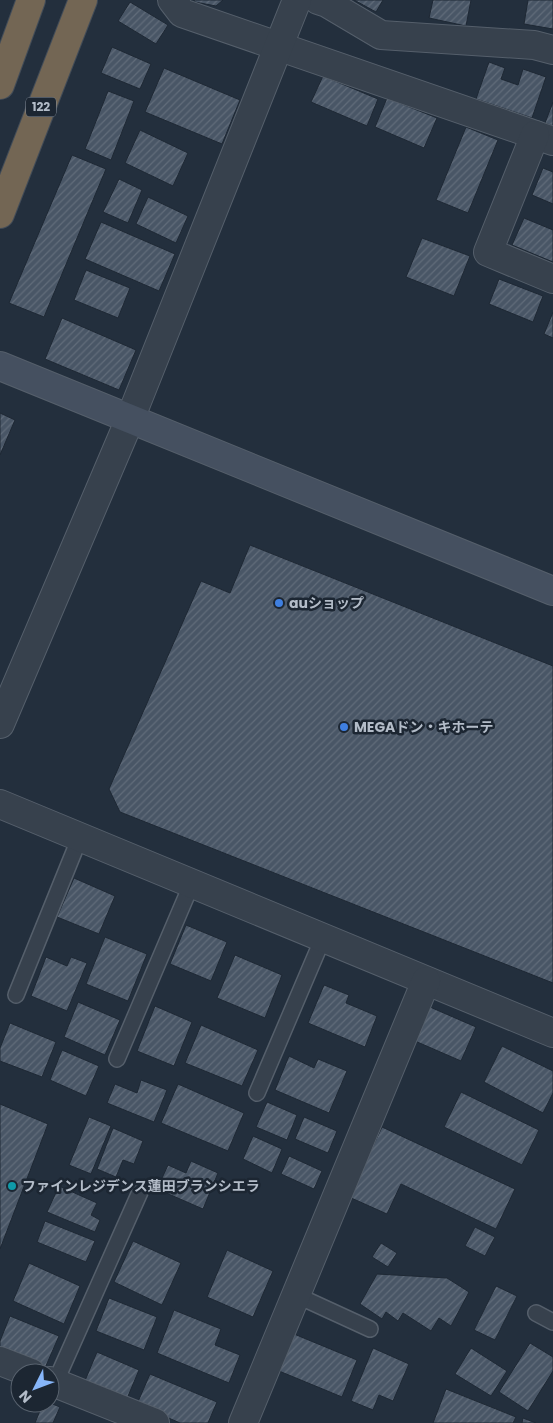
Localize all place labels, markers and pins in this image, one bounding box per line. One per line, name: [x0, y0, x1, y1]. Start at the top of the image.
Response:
place label: auショップ: [289, 593, 364, 613]
marker: auショップ: [273, 597, 285, 609]
place label: MEGAドン・キホーテ: [354, 717, 493, 737]
marker: MEGAドン・キホーテ: [338, 721, 350, 733]
place label: ファインレジデンス蓮田ブランシエラ: [22, 1176, 260, 1196]
marker: ファインレジデンス蓮田ブランシエラ: [6, 1180, 18, 1192]

